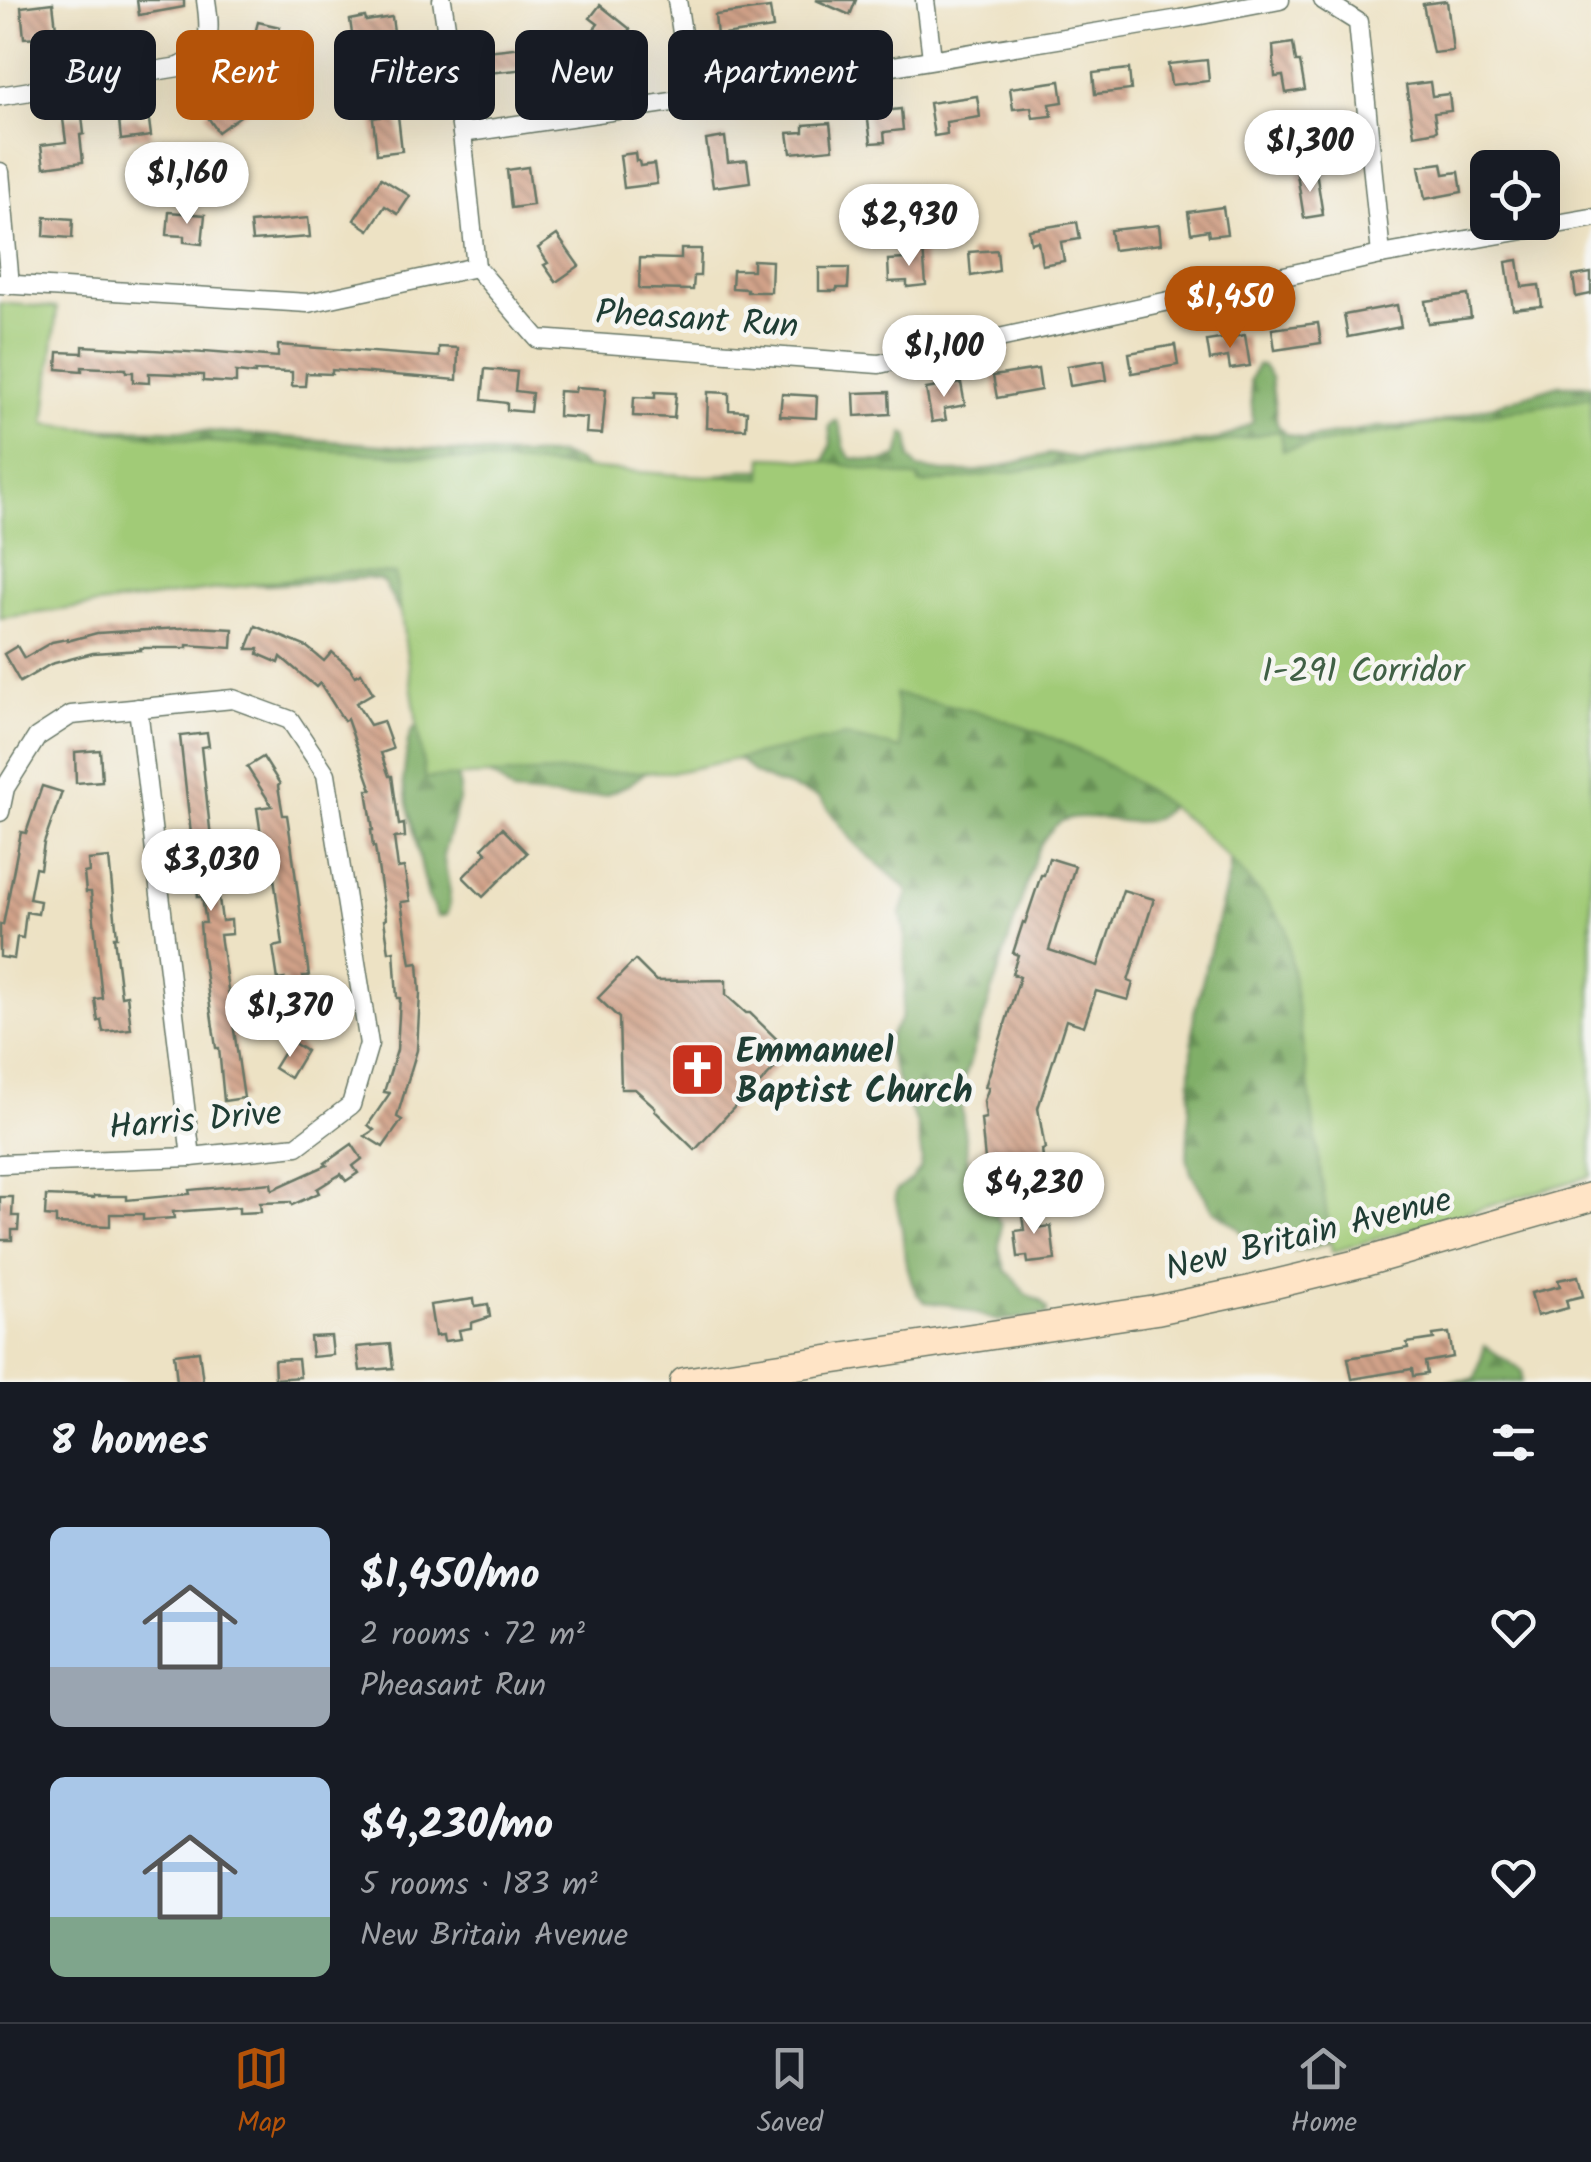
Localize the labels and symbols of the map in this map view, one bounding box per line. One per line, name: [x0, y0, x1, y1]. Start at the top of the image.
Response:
pin: $1,300: [1229, 110, 1391, 195]
pin: $1,160: [106, 142, 268, 227]
pin: $2,930: [828, 184, 990, 269]
pin: $1,450: [1149, 266, 1311, 351]
street label: Pheasant Run: [593, 286, 800, 356]
pin: $1,100: [863, 315, 1025, 400]
park label: I-291 Corridor: [1262, 645, 1467, 701]
pin: $3,030: [130, 829, 292, 914]
pin: $1,370: [209, 975, 371, 1060]
place label: Emmanuel Baptist Church: [736, 1025, 973, 1121]
church icon: Emmanuel Baptist Church: [667, 1040, 727, 1100]
street label: Harris Drive: [106, 1087, 284, 1157]
pin: $4,230: [953, 1152, 1115, 1237]
street label: New Britain Avenue: [1160, 1173, 1458, 1299]

